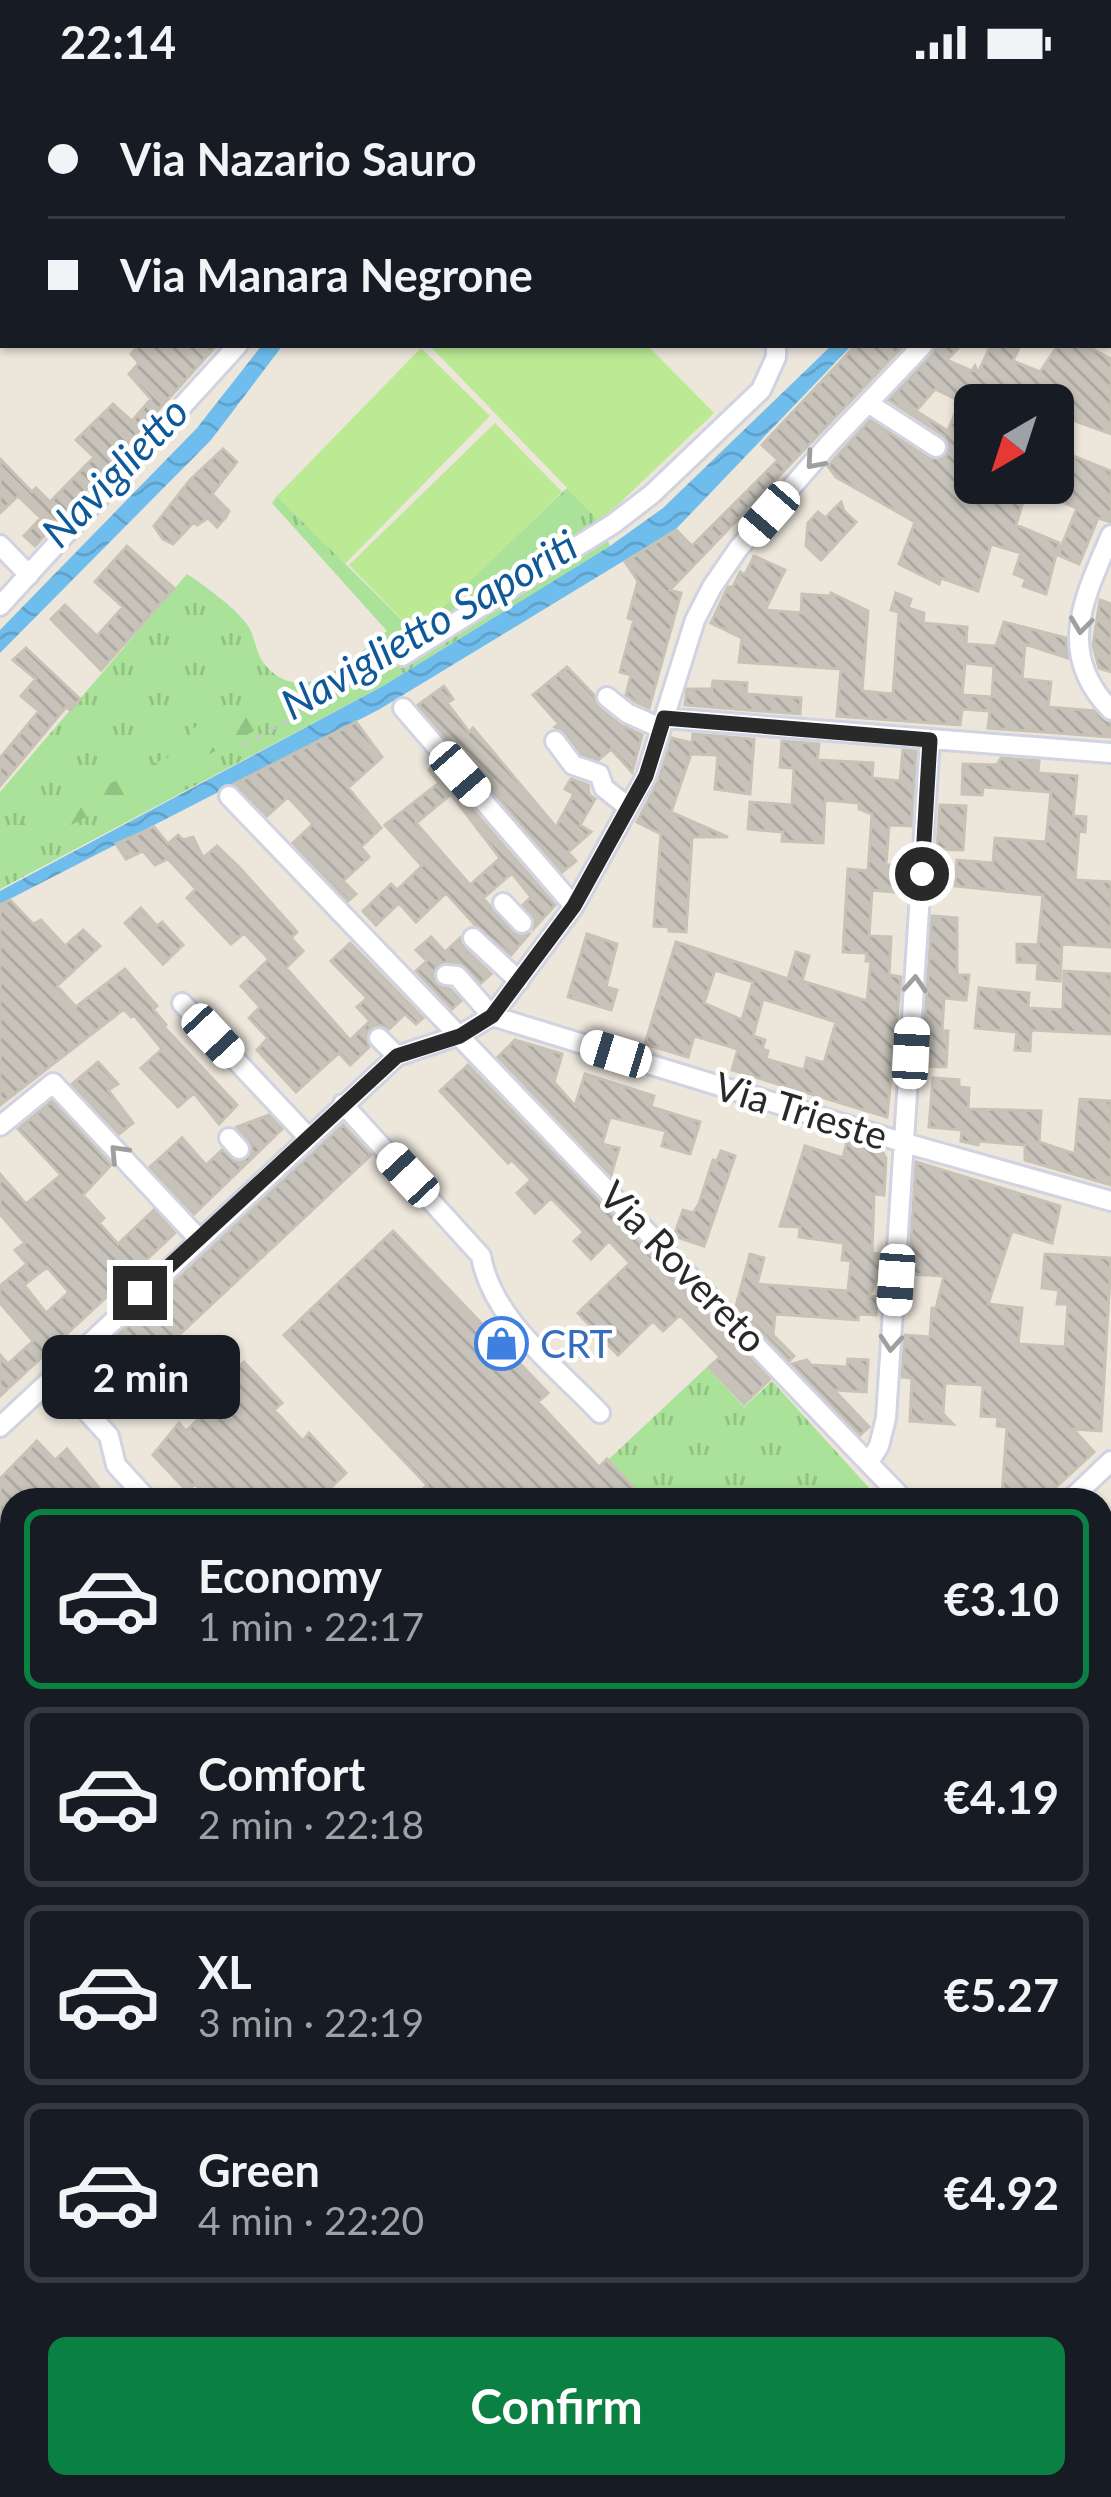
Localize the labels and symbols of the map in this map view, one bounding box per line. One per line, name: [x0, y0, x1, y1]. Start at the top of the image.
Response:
north arrow: [954, 384, 1074, 504]
water label: Naviglietto: [31, 386, 198, 557]
one-way arrow: [807, 447, 828, 469]
car: [732, 475, 806, 553]
water label: Naviglietto Saporiti: [272, 519, 585, 729]
one-way arrow: [1069, 615, 1095, 634]
car: [423, 735, 497, 813]
route start: [895, 847, 949, 901]
one-way arrow: [902, 974, 928, 993]
car: [175, 997, 251, 1075]
car: [891, 1016, 931, 1090]
car: [576, 1026, 656, 1082]
street label: Via Trieste: [709, 1062, 893, 1158]
car: [370, 1136, 446, 1214]
one-way arrow: [111, 1145, 132, 1166]
street label: Via Rovereto: [591, 1171, 777, 1361]
car: [876, 1243, 916, 1317]
route end: [113, 1266, 167, 1320]
shop icon: CRT: [473, 1316, 529, 1372]
place label: CRT: [540, 1320, 613, 1366]
one-way arrow: [879, 1334, 905, 1353]
callout: 2 min: [41, 1335, 239, 1419]

